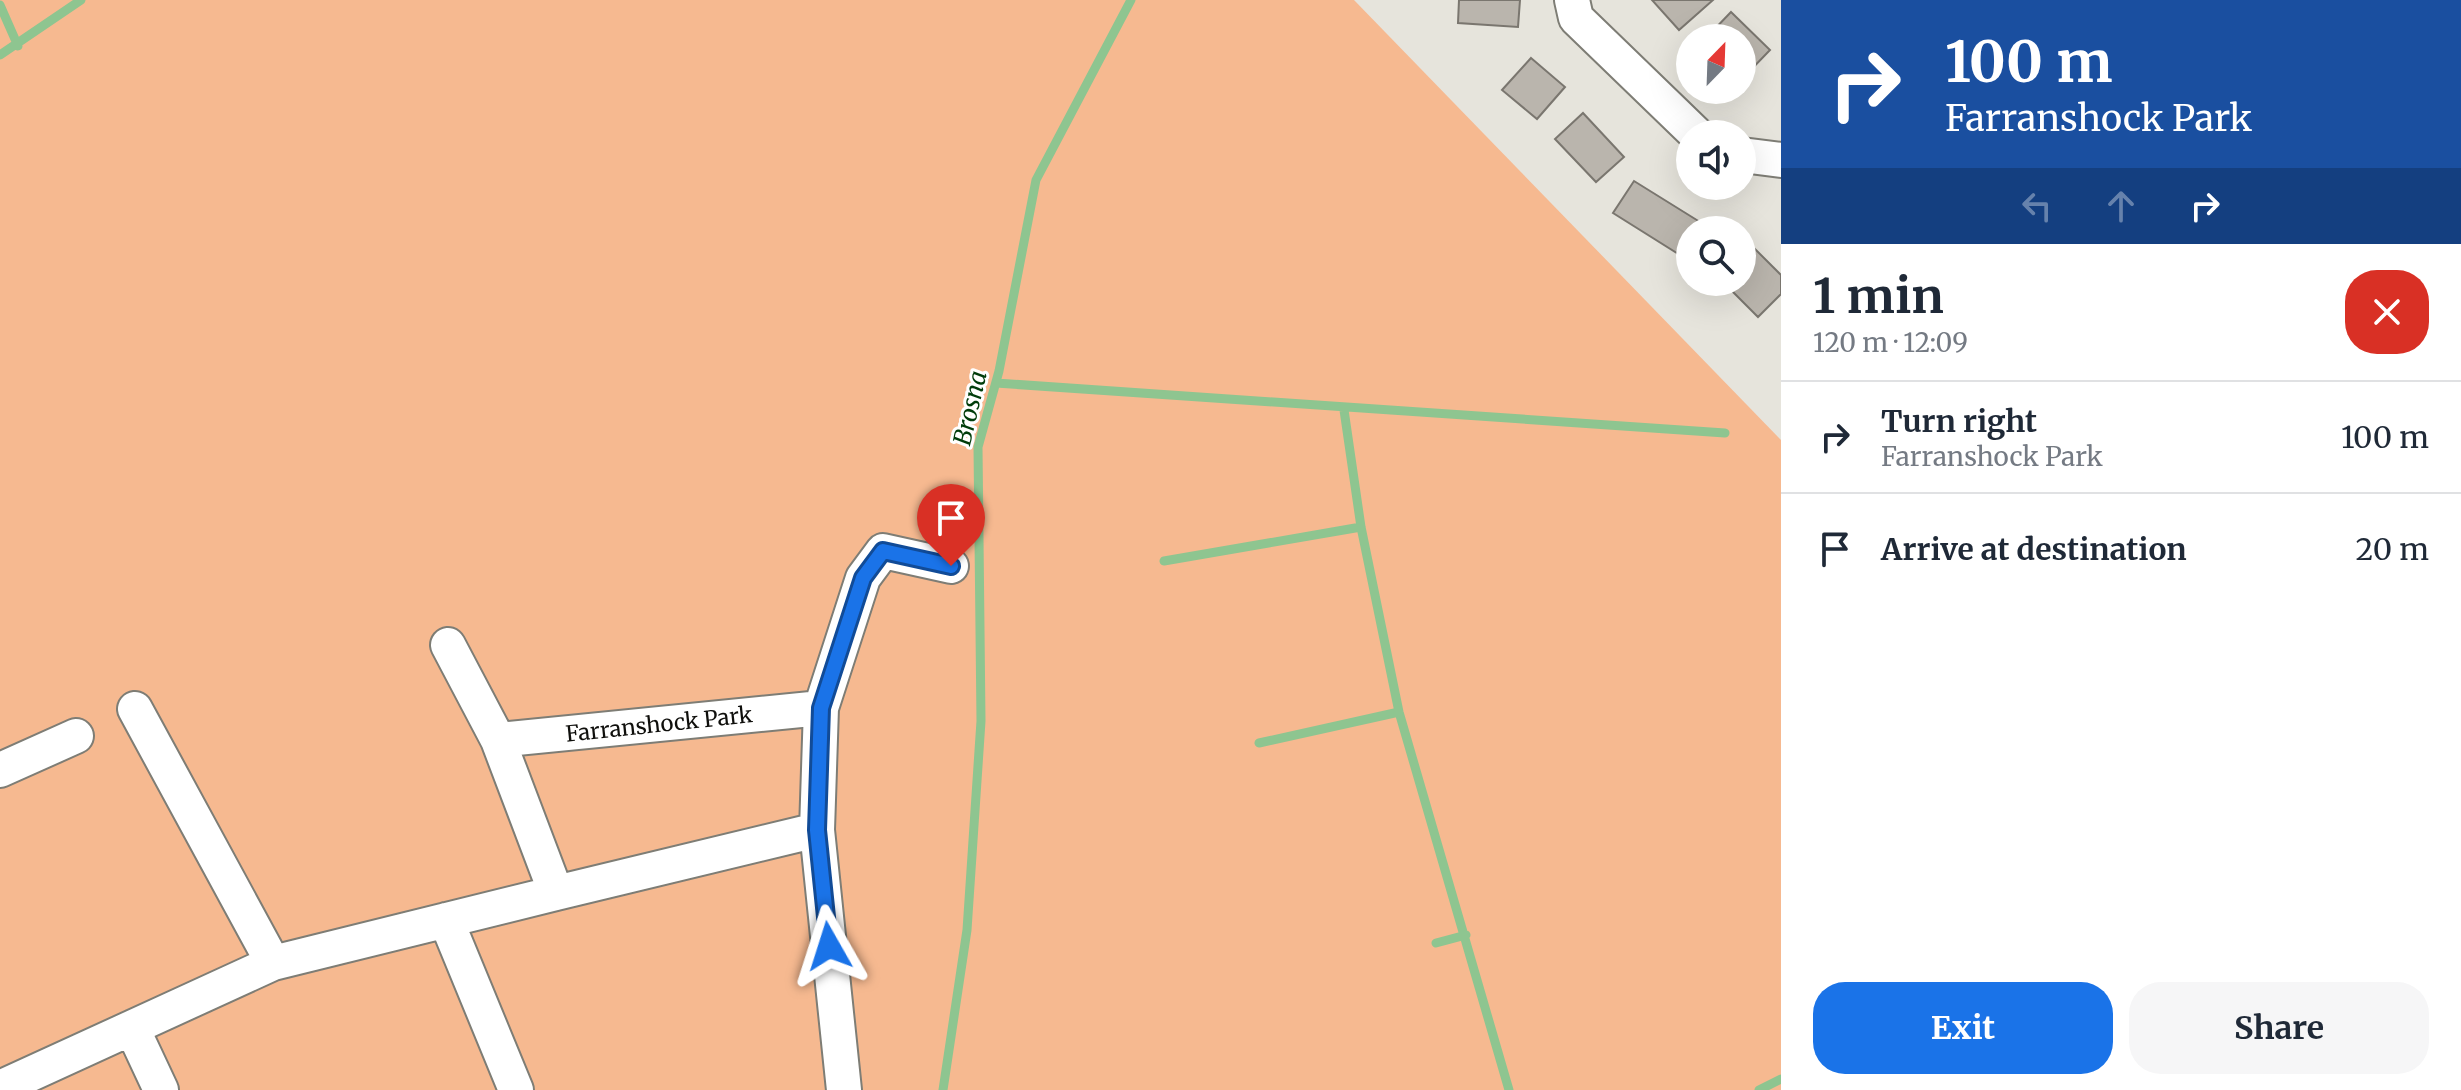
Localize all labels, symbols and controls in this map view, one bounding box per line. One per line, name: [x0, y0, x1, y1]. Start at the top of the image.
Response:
north arrow: [1676, 24, 1756, 104]
map controls: [1676, 24, 1756, 296]
text: 100 m: [1945, 27, 2113, 97]
icon: right: [1813, 32, 1917, 136]
text: Farranshock Park: [1945, 96, 2252, 141]
button: sound: [1676, 120, 1756, 200]
icon: left: [2015, 184, 2059, 228]
icon: ahead: [2099, 184, 2143, 228]
icon: right: [2183, 184, 2227, 228]
button: search: [1676, 216, 1756, 296]
text: 1 min: [1813, 266, 1944, 326]
button: close: [2345, 270, 2429, 354]
text: 120 m · 12:09: [1813, 326, 1968, 359]
water label: Brosna: [946, 368, 994, 448]
text: Turn right: [1881, 402, 2037, 440]
icon: right: [1813, 415, 1857, 459]
text: 100 m: [2341, 418, 2429, 456]
text: Farranshock Park: [1881, 440, 2103, 473]
pin: [917, 484, 985, 566]
icon: arrive: [929, 496, 973, 540]
icon: arrive: [1813, 527, 1857, 571]
text: Arrive at destination: [1881, 530, 2187, 568]
text: 20 m: [2356, 530, 2429, 568]
street label: Farranshock Park: [564, 700, 754, 748]
position arrow: [787, 904, 871, 988]
button: Exit: [1813, 982, 2113, 1074]
button: Share: [2129, 982, 2429, 1074]

